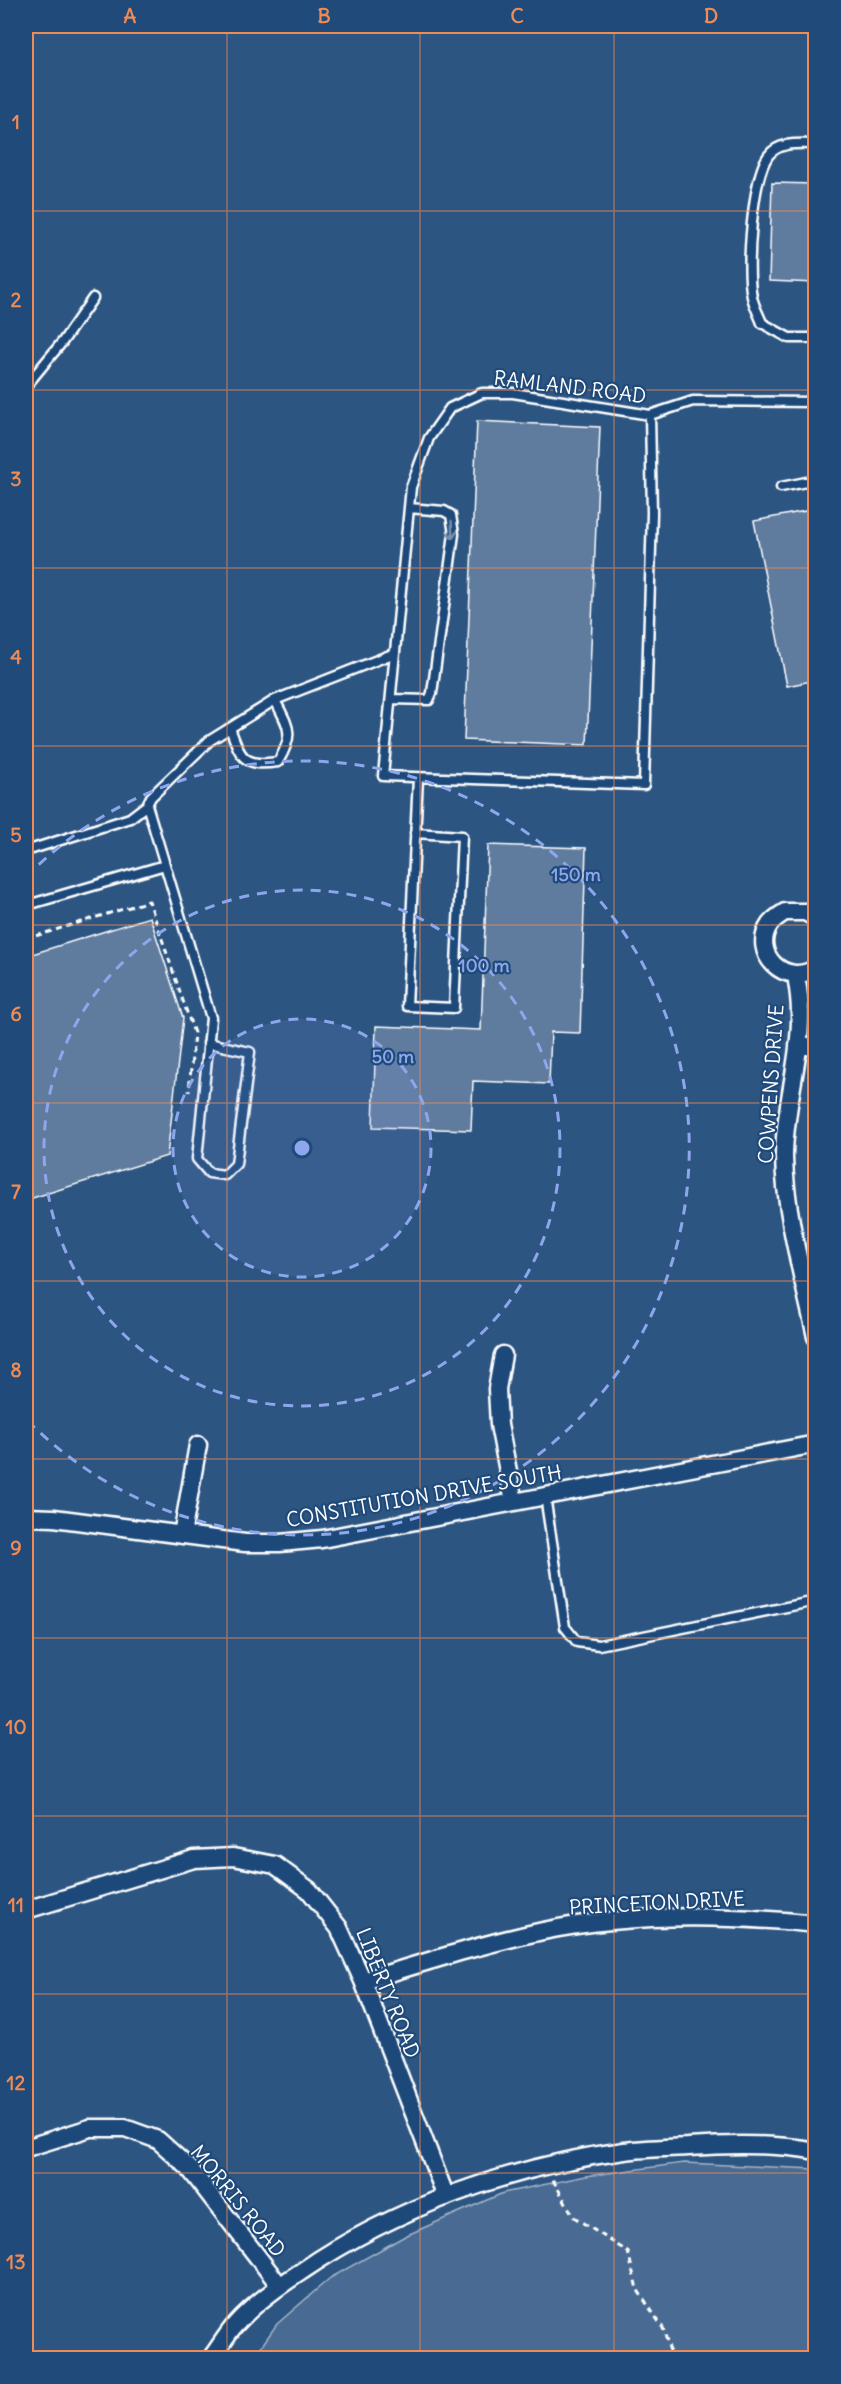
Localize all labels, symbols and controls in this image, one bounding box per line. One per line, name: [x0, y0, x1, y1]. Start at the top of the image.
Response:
text: A: [124, 3, 137, 28]
text: B: [317, 3, 331, 28]
text: C: [510, 3, 524, 28]
text: D: [704, 3, 718, 28]
text: 1: [12, 109, 20, 134]
text: 2: [11, 287, 22, 312]
street label: RAMLAND ROAD: [492, 365, 648, 408]
text: 3: [10, 466, 22, 491]
one-way arrow: [447, 520, 458, 540]
text: 4: [10, 644, 22, 669]
text: 5: [10, 822, 22, 847]
text: 150 m: [551, 863, 601, 886]
text: 100 m: [459, 954, 510, 977]
text: 6: [10, 1001, 22, 1026]
street label: COWPENS DRIVE: [752, 1003, 789, 1164]
text: 50 m: [372, 1045, 414, 1068]
centre of rings: [292, 1138, 312, 1158]
text: 7: [11, 1179, 21, 1204]
text: 8: [10, 1357, 22, 1382]
street label: CONSTITUTION DRIVE SOUTH: [284, 1459, 564, 1532]
text: 9: [10, 1535, 22, 1560]
text: 10: [5, 1714, 27, 1739]
street label: PRINCETON DRIVE: [569, 1885, 745, 1920]
text: 11: [8, 1892, 24, 1917]
street label: LIBERTY ROAD: [351, 1924, 426, 2062]
text: 12: [7, 2070, 25, 2095]
street label: MORRIS ROAD: [186, 2140, 291, 2262]
text: 13: [6, 2249, 26, 2274]

